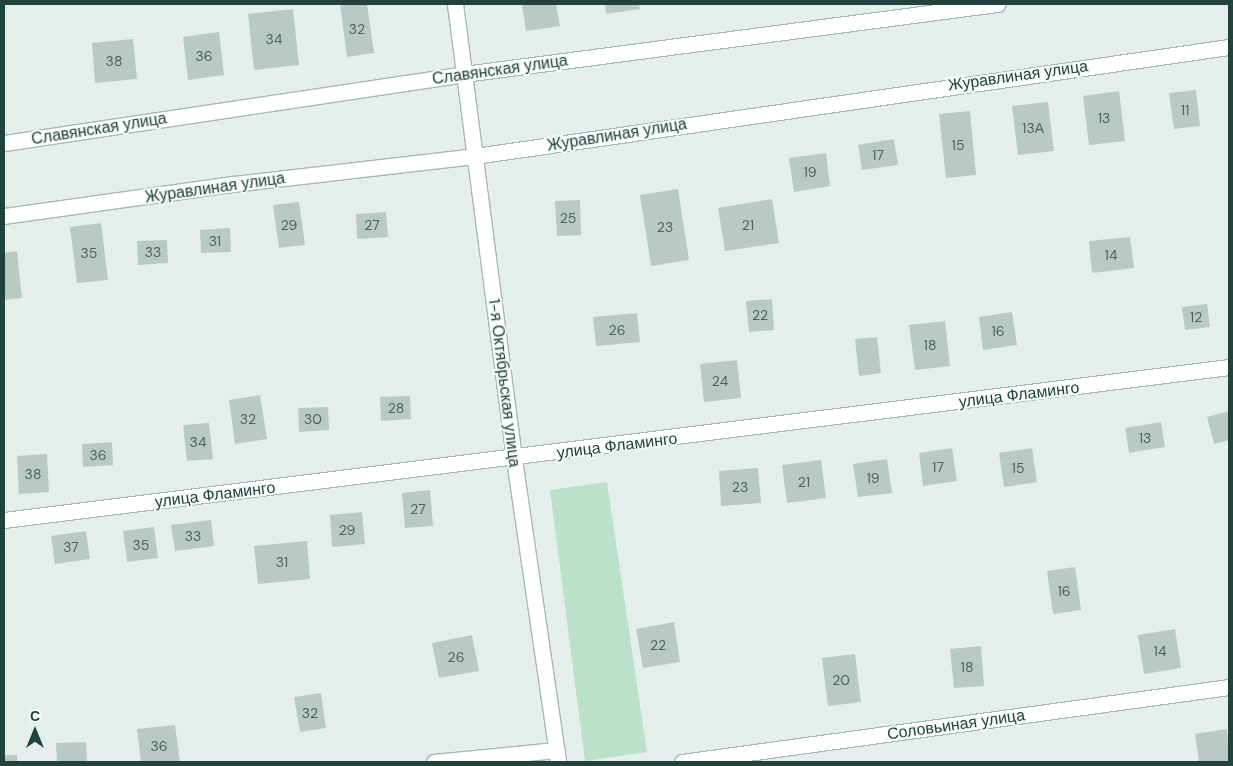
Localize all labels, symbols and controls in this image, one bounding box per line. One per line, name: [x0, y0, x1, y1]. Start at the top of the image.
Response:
house number: 32: [349, 21, 365, 37]
house number: 34: [266, 31, 282, 47]
house number: 36: [195, 48, 213, 64]
street label: Славянская улица: [431, 51, 569, 89]
house number: 38: [106, 53, 122, 69]
street label: Журавлиная улица: [947, 57, 1089, 95]
house number: 11: [1181, 102, 1189, 118]
street label: Славянская улица: [30, 109, 168, 149]
house number: 13: [1098, 110, 1110, 126]
street label: Журавлиная улица: [546, 114, 688, 156]
house number: 13А: [1022, 120, 1044, 136]
house number: 15: [952, 137, 964, 153]
house number: 17: [872, 147, 884, 163]
house number: 19: [803, 164, 817, 180]
street label: Журавлиная улица: [144, 169, 286, 207]
house number: 25: [560, 210, 576, 226]
house number: 29: [281, 217, 297, 233]
house number: 27: [364, 217, 380, 233]
house number: 21: [742, 217, 754, 233]
house number: 23: [657, 219, 673, 235]
house number: 31: [209, 233, 221, 249]
house number: 33: [145, 244, 161, 260]
house number: 35: [81, 245, 97, 261]
house number: 14: [1105, 247, 1117, 263]
street label: 1-я Октябрьская улица: [484, 298, 524, 468]
house number: 22: [752, 307, 768, 323]
house number: 12: [1190, 309, 1202, 325]
house number: 26: [609, 322, 625, 338]
house number: 16: [991, 323, 1005, 339]
house number: 18: [924, 337, 936, 353]
house number: 24: [712, 373, 728, 389]
street label: улица Фламинго: [958, 378, 1080, 412]
house number: 28: [388, 400, 404, 416]
house number: 32: [240, 411, 256, 427]
house number: 30: [304, 411, 322, 427]
street label: улица Фламинго: [556, 429, 678, 463]
house number: 13: [1139, 430, 1151, 446]
house number: 34: [190, 434, 206, 450]
house number: 36: [89, 447, 107, 463]
house number: 17: [932, 459, 944, 475]
house number: 15: [1012, 460, 1024, 476]
house number: 38: [25, 466, 41, 482]
house number: 19: [866, 470, 880, 486]
house number: 21: [798, 474, 810, 490]
street label: улица Фламинго: [154, 478, 276, 512]
house number: 23: [732, 479, 748, 495]
house number: 27: [410, 501, 426, 517]
house number: 29: [339, 522, 355, 538]
house number: 33: [185, 528, 201, 544]
house number: 35: [133, 537, 149, 553]
house number: 37: [63, 539, 79, 555]
house number: 31: [276, 554, 288, 570]
house number: 16: [1057, 583, 1071, 599]
house number: 22: [650, 637, 666, 653]
house number: 14: [1154, 643, 1166, 659]
house number: 26: [448, 649, 464, 665]
house number: 18: [961, 659, 973, 675]
house number: 20: [832, 672, 850, 688]
house number: 32: [302, 705, 318, 721]
north arrow: [10, 706, 60, 756]
street label: Соловьиная улица: [886, 706, 1026, 744]
text: С: [30, 707, 40, 725]
house number: 36: [150, 738, 168, 754]

